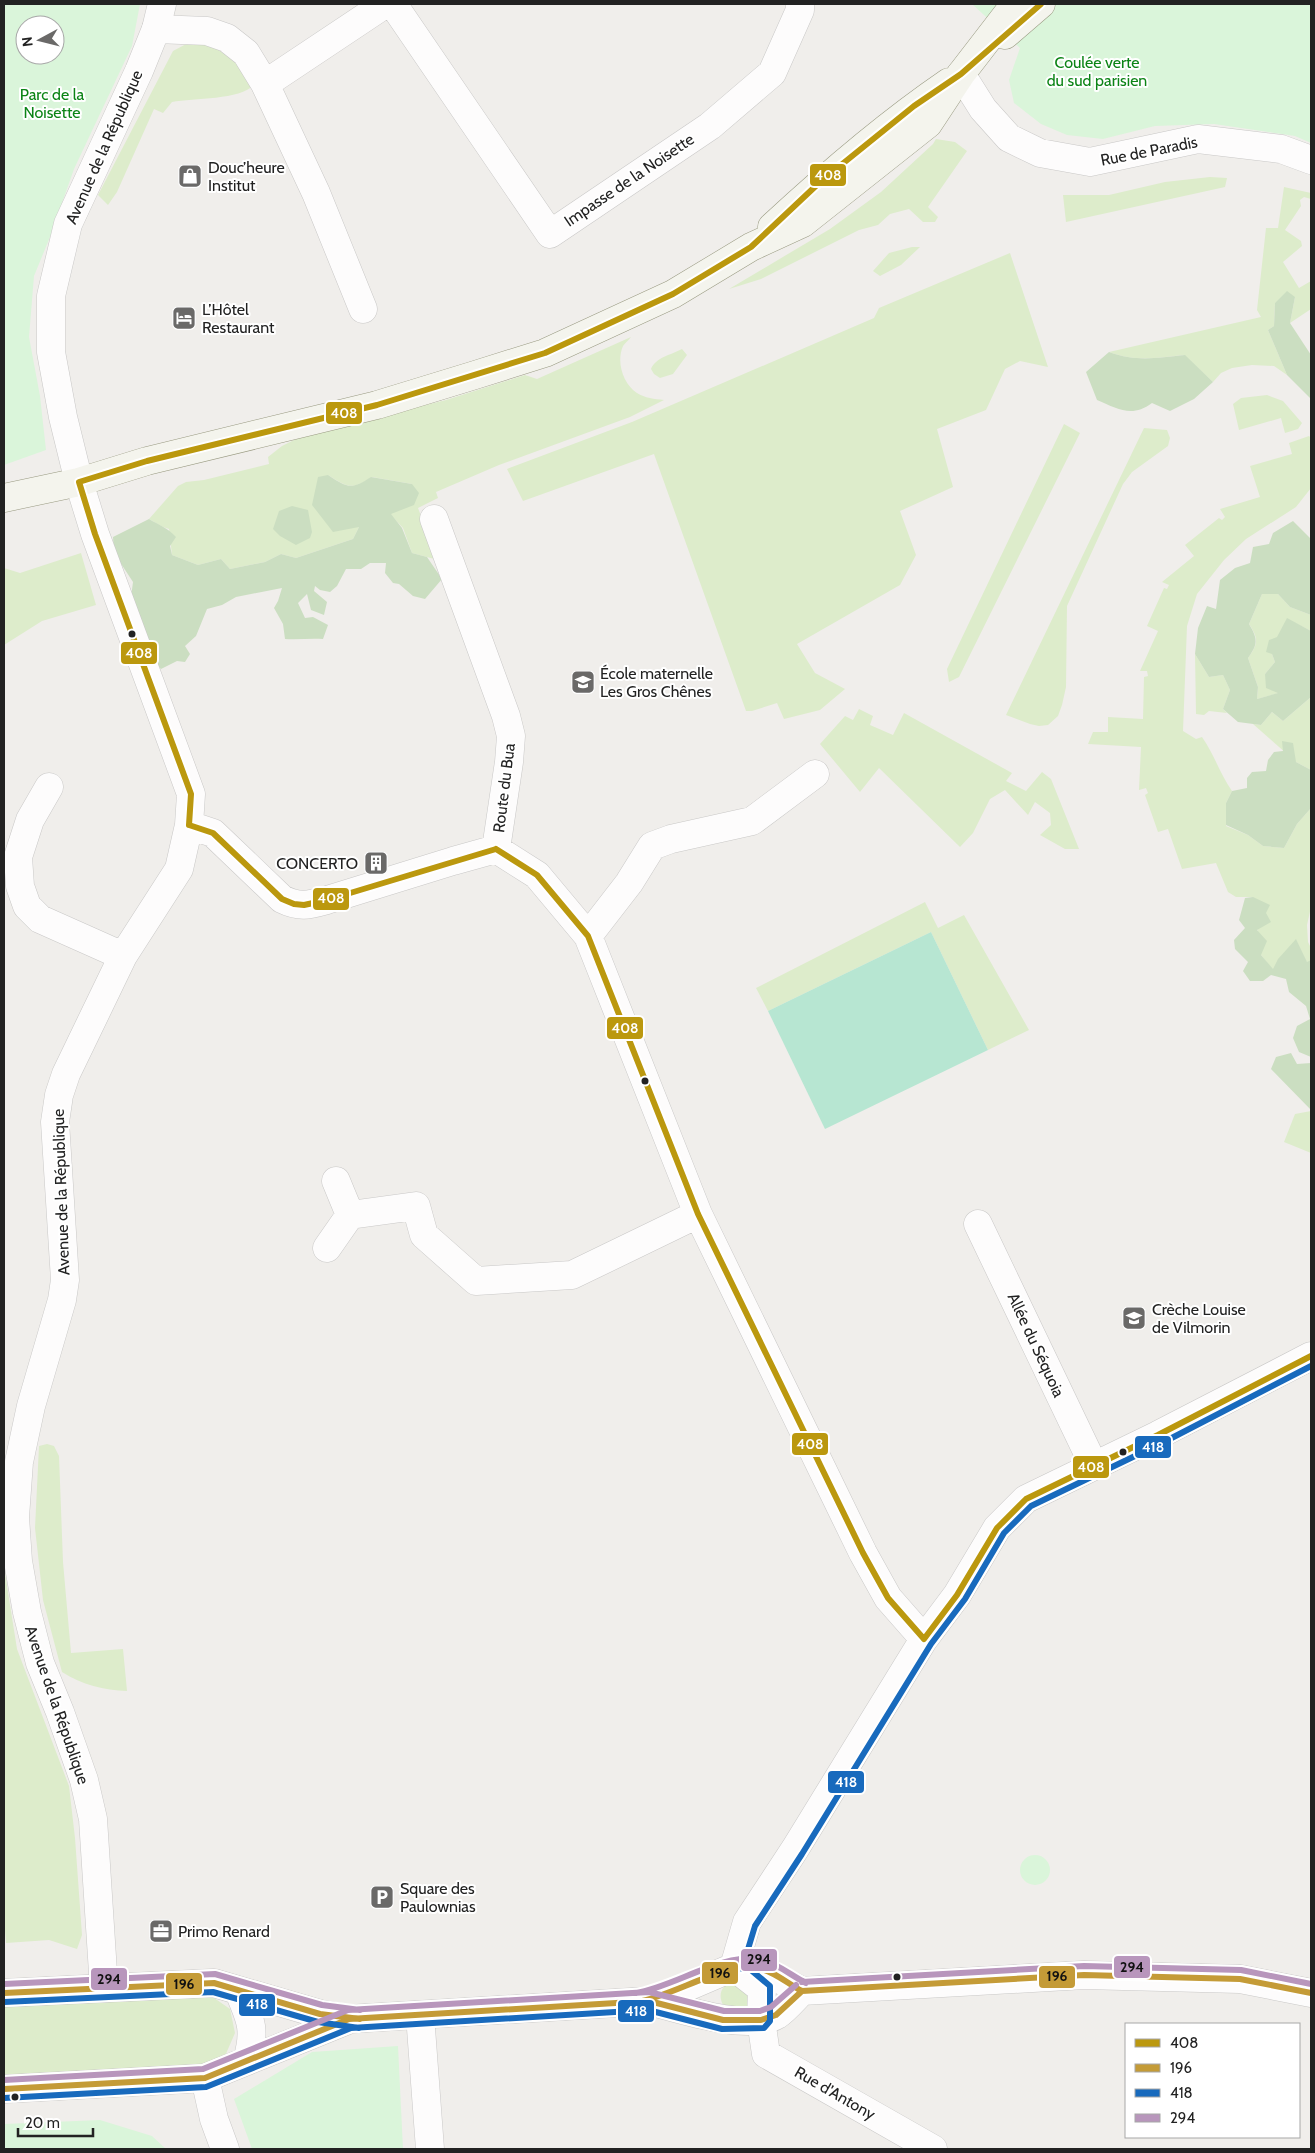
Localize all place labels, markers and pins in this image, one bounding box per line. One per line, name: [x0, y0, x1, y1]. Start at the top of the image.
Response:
place label: Douc’heure Institut: [208, 158, 285, 195]
shop icon: Douc’heure Institut: [177, 163, 203, 189]
place label: L’Hôtel Restaurant: [202, 300, 275, 337]
hotel icon: L’Hôtel Restaurant: [171, 305, 197, 331]
unlabelled marker: [127, 629, 137, 639]
place label: École maternelle Les Gros Chênes: [600, 664, 713, 701]
school or university icon: École maternelle Les Gros Chênes: [570, 669, 596, 695]
building icon: CONCERTO: [363, 850, 389, 876]
place label: CONCERTO: [276, 854, 358, 873]
unlabelled marker: [640, 1076, 650, 1086]
place label: Crèche Louise de Vilmorin: [1152, 1300, 1246, 1337]
school or university icon: Crèche Louise de Vilmorin: [1121, 1305, 1147, 1331]
unlabelled marker: [1118, 1447, 1128, 1457]
place label: Square des Paulownias: [400, 1879, 476, 1916]
parking icon: Square des Paulownias: [369, 1884, 395, 1910]
office icon: Primo Renard: [148, 1918, 174, 1944]
place label: Primo Renard: [178, 1922, 270, 1941]
unlabelled marker: [892, 1972, 902, 1982]
unlabelled marker: [10, 2092, 20, 2102]

